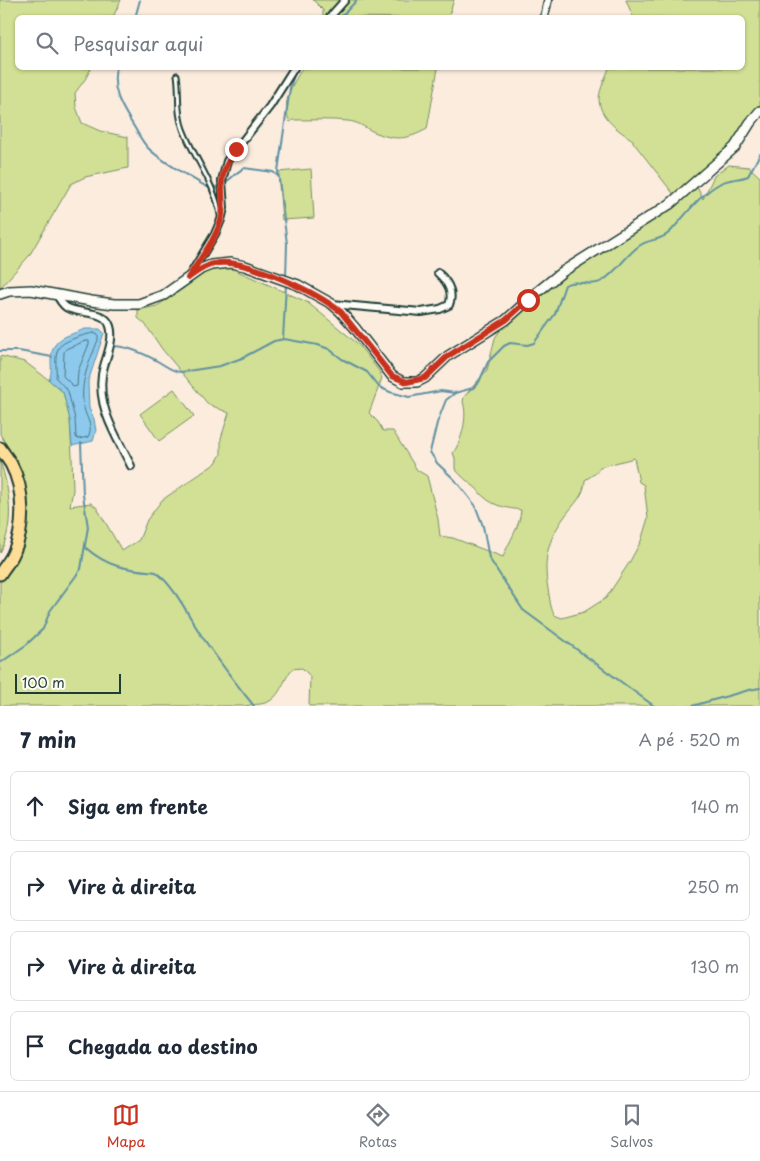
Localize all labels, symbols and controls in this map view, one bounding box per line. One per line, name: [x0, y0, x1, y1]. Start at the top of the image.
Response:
search box: [15, 15, 745, 70]
icon: search: [33, 29, 61, 57]
text: Pesquisar aqui: [73, 29, 203, 57]
route end: [225, 138, 248, 161]
route start: [517, 289, 540, 312]
scale bar: [15, 671, 121, 694]
text: 100 m: [22, 672, 65, 693]
text: 7 min: [20, 723, 76, 755]
text: A pé · 520 m: [639, 727, 740, 751]
icon: ahead: [21, 792, 49, 820]
text: Siga em frente: [68, 792, 208, 820]
text: 140 m: [691, 794, 739, 818]
icon: right: [21, 872, 49, 900]
text: Vire à direita: [68, 872, 196, 900]
text: 250 m: [688, 874, 739, 898]
icon: right: [21, 952, 49, 980]
text: Vire à direita: [68, 952, 196, 980]
text: 130 m: [691, 954, 739, 978]
icon: arrive: [21, 1032, 49, 1060]
text: Chegada ao destino: [68, 1032, 258, 1060]
tab: Mapa: [107, 1101, 145, 1152]
tab: Rotas: [359, 1101, 397, 1152]
tab: Salvos: [610, 1101, 653, 1152]

